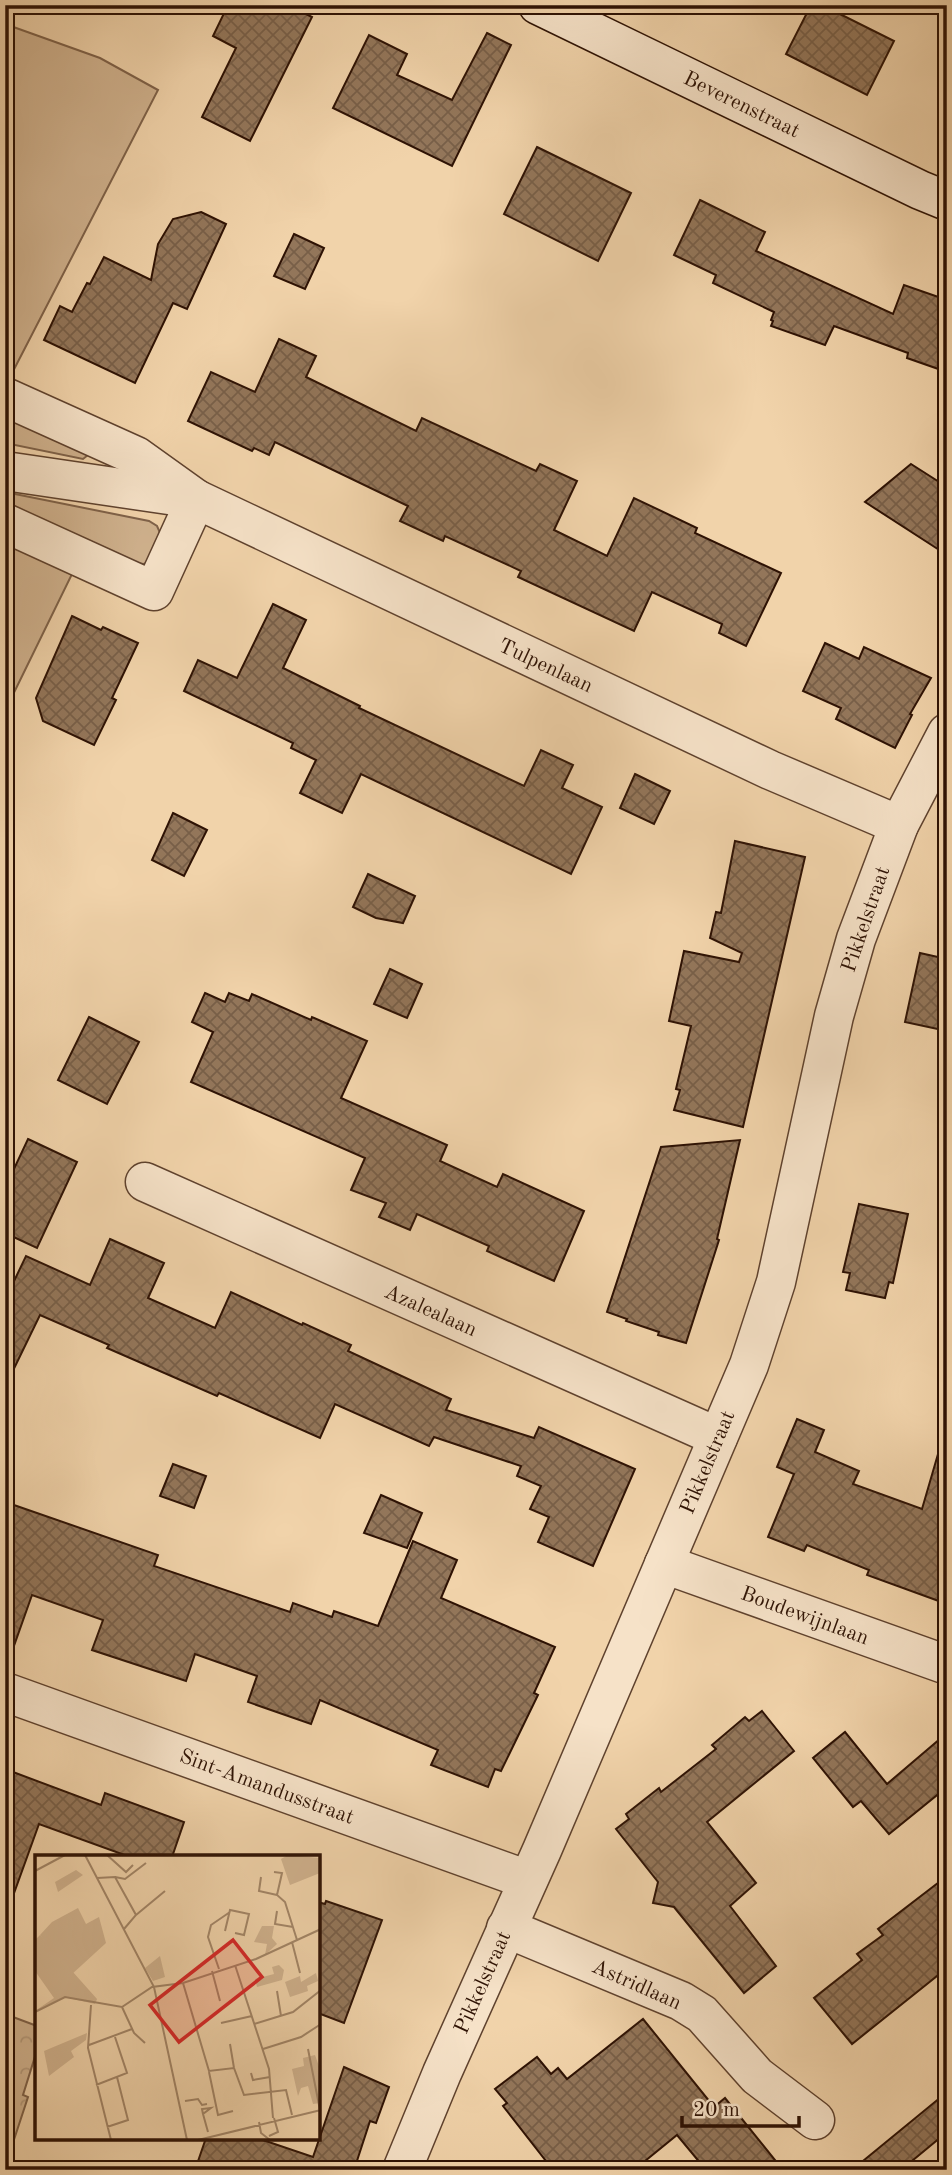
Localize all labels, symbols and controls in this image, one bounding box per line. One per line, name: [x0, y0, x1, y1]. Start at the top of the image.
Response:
street label: Beverenstraat: [680, 68, 803, 143]
street label: Tulpenlaan: [495, 635, 596, 697]
street label: Pikkelstraat: [839, 864, 894, 975]
street label: Azalealaan: [381, 1282, 480, 1341]
street label: Pikkelstraat: [677, 1408, 740, 1517]
street label: Boudewijnlaan: [738, 1584, 871, 1649]
street label: Sint-Amandusstraat: [176, 1746, 357, 1829]
inset map: [35, 1855, 320, 2140]
street label: Pikkelstraat: [451, 1928, 515, 2037]
street label: Astridlaan: [588, 1956, 684, 2014]
scale bar: [682, 2084, 800, 2128]
text: 20 m: [693, 2100, 740, 2121]

